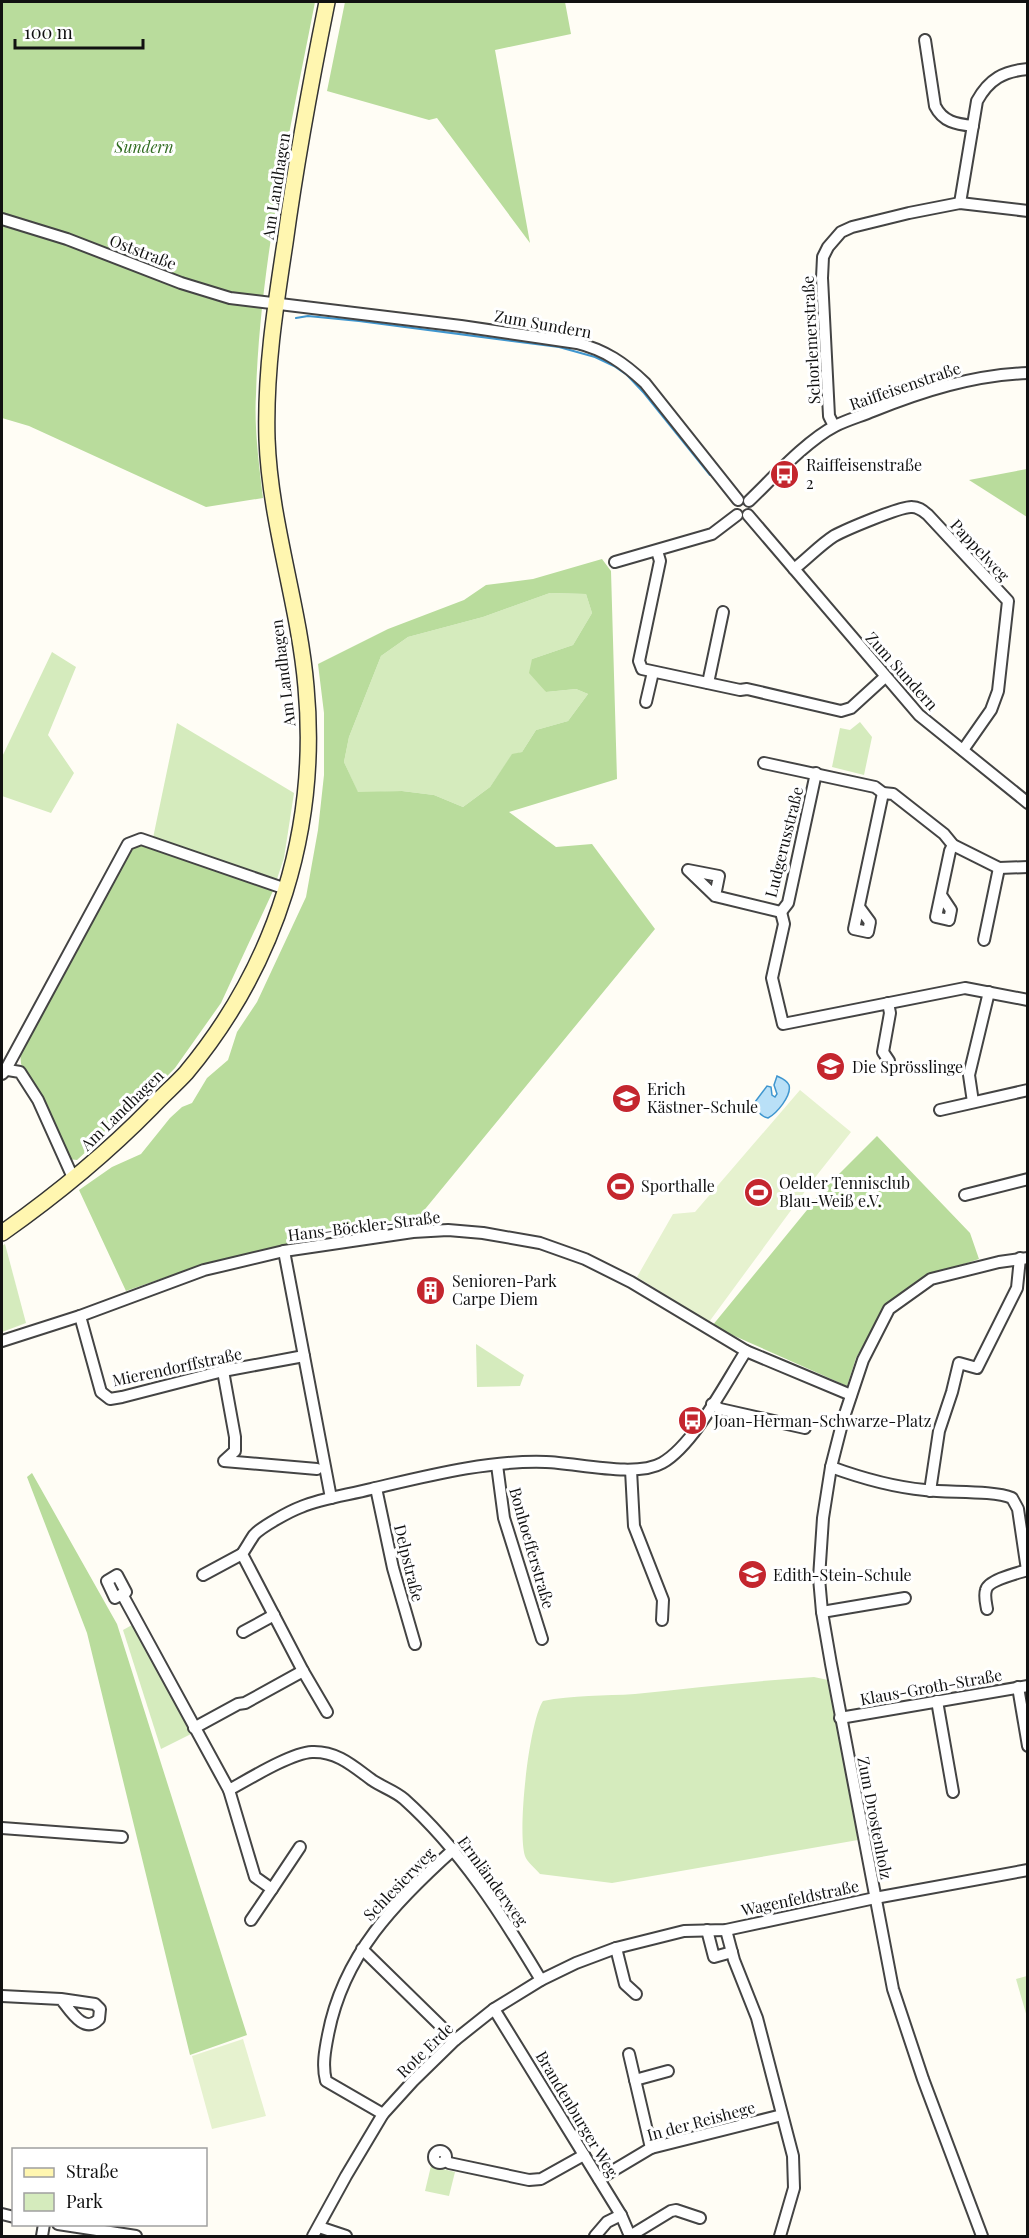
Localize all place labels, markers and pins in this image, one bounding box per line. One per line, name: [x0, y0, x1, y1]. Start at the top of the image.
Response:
place label: Raiffeisenstraße 2: [806, 454, 922, 493]
bus stop icon: Raiffeisenstraße 2: [769, 458, 801, 490]
school or university icon: Die Sprösslinge: [815, 1051, 847, 1083]
place label: Die Sprösslinge: [852, 1056, 963, 1077]
place label: Erich Kästner-Schule: [647, 1078, 758, 1117]
school or university icon: Erich Kästner-Schule: [610, 1082, 642, 1114]
sports icon: Sporthalle: [604, 1170, 636, 1202]
place label: Oelder Tennisclub Blau-Weiß e.V.: [779, 1172, 910, 1211]
place label: Sporthalle: [641, 1175, 715, 1196]
sports icon: Oelder Tennisclub Blau-Weiß e.V.: [742, 1176, 774, 1208]
place label: Senioren-Park Carpe Diem: [452, 1270, 557, 1309]
building icon: Senioren-Park Carpe Diem: [415, 1274, 447, 1306]
bus stop icon: Joan-Herman-Schwarze-Platz: [677, 1405, 709, 1437]
place label: Joan-Herman-Schwarze-Platz: [713, 1410, 932, 1431]
school or university icon: Edith-Stein-Schule: [736, 1559, 768, 1591]
place label: Edith-Stein-Schule: [773, 1564, 912, 1585]

